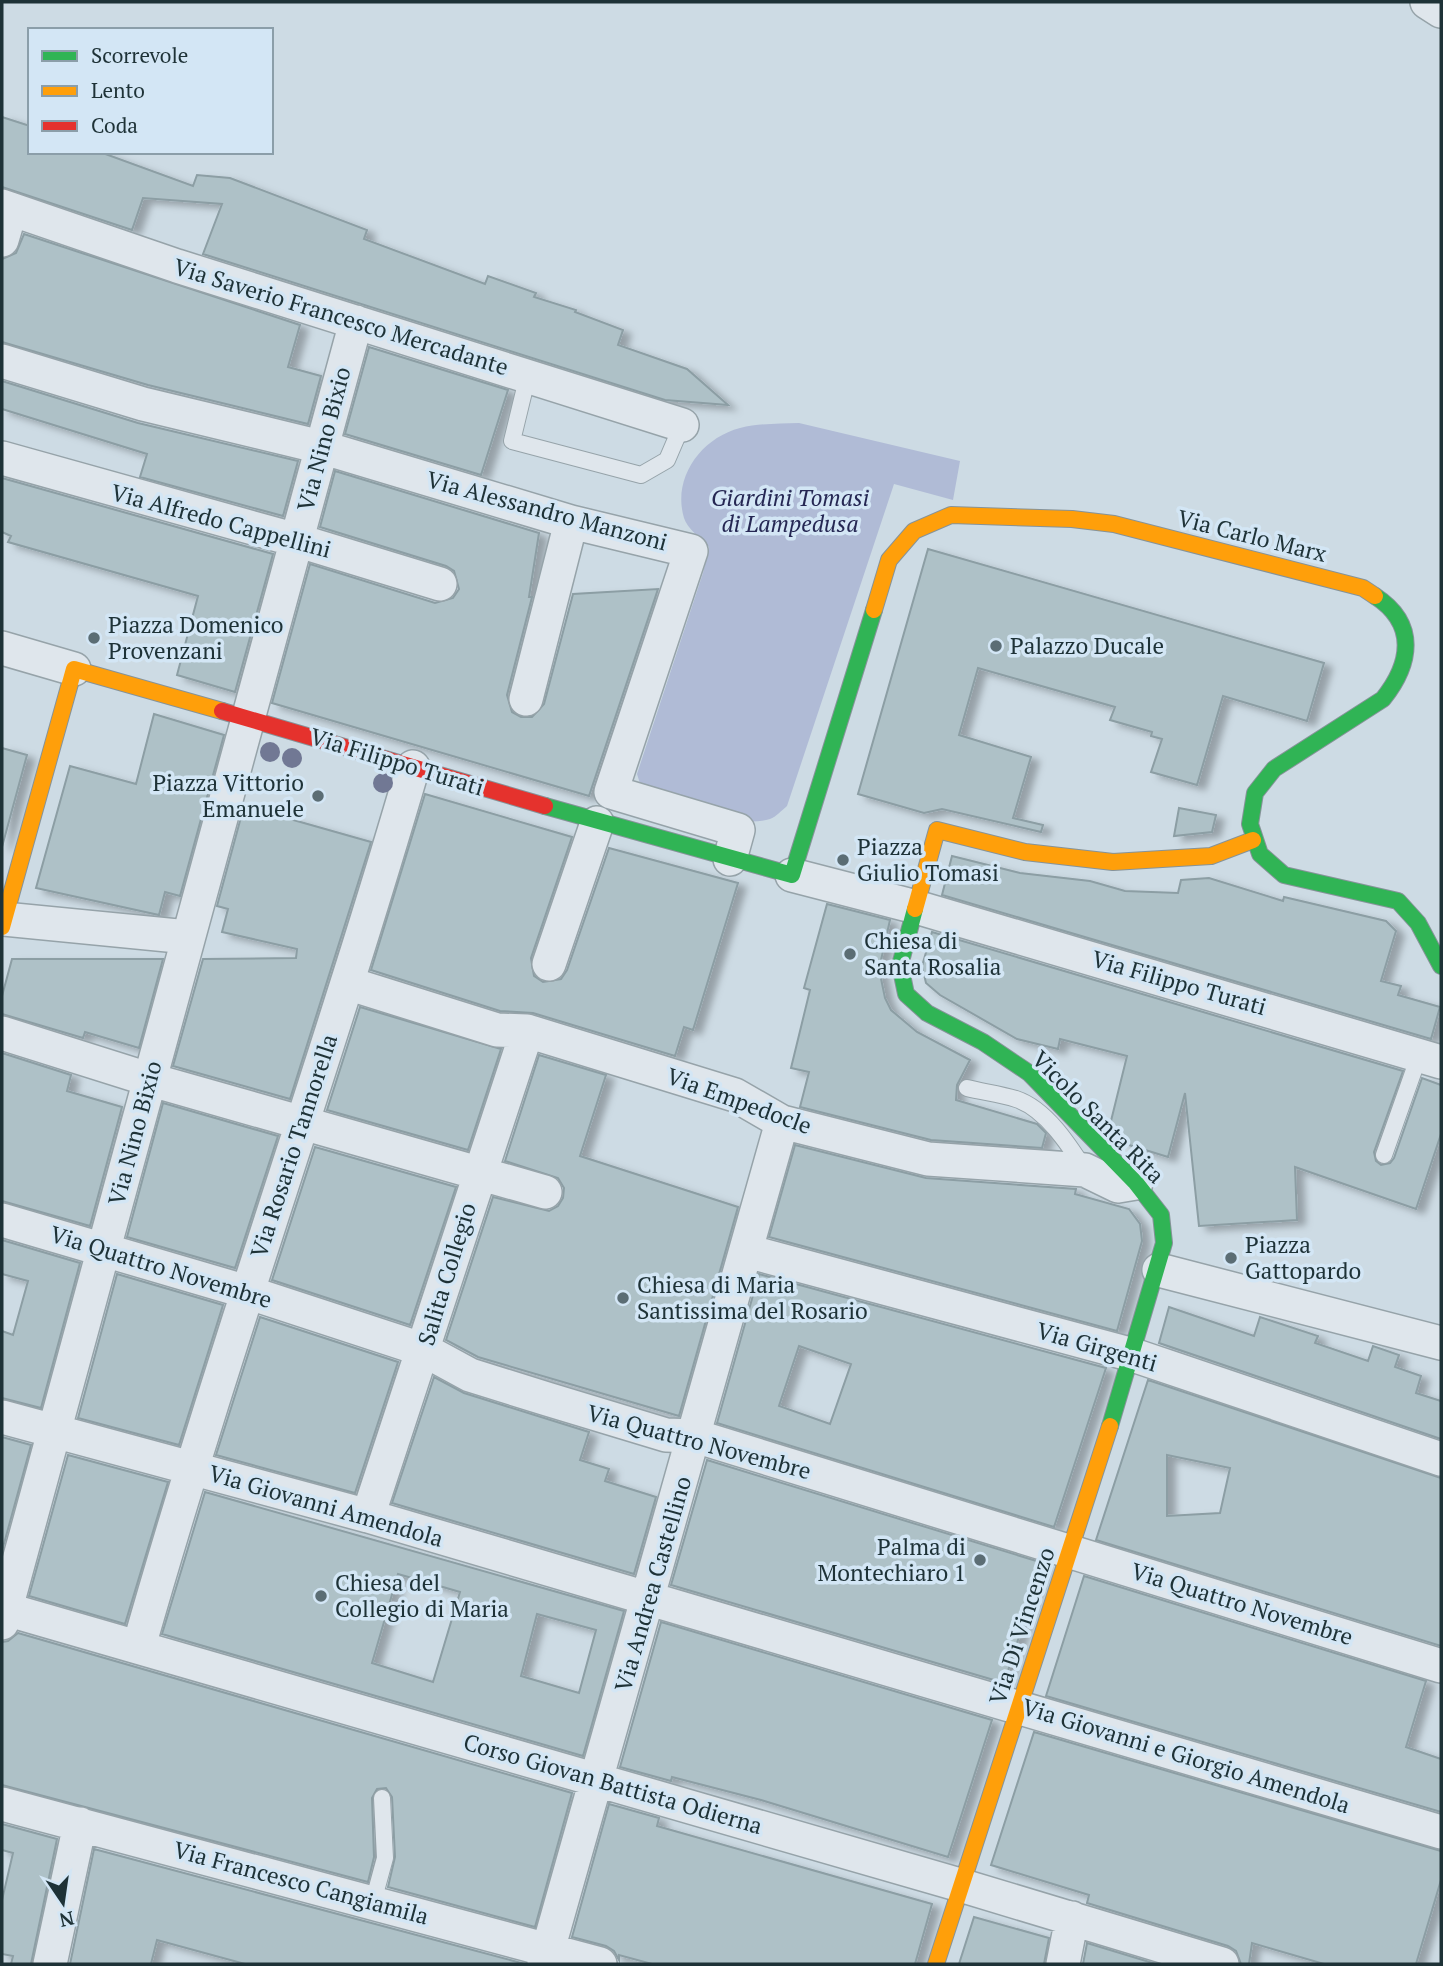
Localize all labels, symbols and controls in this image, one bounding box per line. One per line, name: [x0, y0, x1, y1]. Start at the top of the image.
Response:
legend: [28, 28, 273, 154]
text: Scorrevole: [91, 41, 188, 69]
text: Lento: [91, 76, 145, 104]
text: Coda: [91, 111, 138, 139]
street label: Via Saverio Francesco Mercadante: [170, 251, 512, 382]
street label: Via Nino Bixio: [289, 363, 358, 514]
street label: Via Alessandro Manzoni: [423, 463, 671, 558]
street label: Via Alfredo Cappellini: [108, 476, 335, 565]
park label: Giardini Tomasi di Lampedusa: [711, 482, 870, 539]
street label: Via Carlo Marx: [1174, 502, 1330, 569]
place label: Piazza Domenico Provenzani: [108, 609, 283, 666]
marker: Piazza Domenico Provenzani: [86, 630, 102, 646]
place label: Palazzo Ducale: [1010, 630, 1164, 661]
marker: Palazzo Ducale: [988, 638, 1004, 654]
street label: Via Filippo Turati: [306, 720, 488, 803]
place label: Piazza Vittorio Emanuele: [152, 767, 304, 824]
marker: Piazza Vittorio Emanuele: [310, 788, 326, 804]
place label: Piazza Giulio Tomasi: [857, 831, 999, 888]
marker: Piazza Giulio Tomasi: [835, 852, 851, 868]
place label: Chiesa di Santa Rosalia: [864, 925, 1002, 982]
street label: Via Filippo Turati: [1088, 943, 1270, 1022]
marker: Chiesa di Santa Rosalia: [842, 946, 858, 962]
street label: Via Rosario Tannorella: [243, 1030, 344, 1262]
street label: Vicolo Santa Rita: [1025, 1043, 1172, 1190]
street label: Via Nino Bixio: [100, 1057, 169, 1208]
street label: Via Empedocle: [662, 1060, 816, 1141]
street label: Salita Collegio: [410, 1199, 483, 1349]
street label: Via Quattro Novembre: [46, 1218, 276, 1315]
place label: Piazza Gattopardo: [1245, 1229, 1361, 1286]
marker: Piazza Gattopardo: [1223, 1250, 1239, 1266]
place label: Chiesa di Maria Santissima del Rosario: [637, 1269, 868, 1326]
marker: Chiesa di Maria Santissima del Rosario: [615, 1290, 631, 1306]
street label: Via Girgenti: [1033, 1314, 1161, 1379]
street label: Via Quattro Novembre: [584, 1397, 815, 1486]
street label: Via Giovanni Amendola: [205, 1457, 447, 1554]
street label: Via Andrea Castellino: [607, 1472, 698, 1695]
place label: Palma di Montechiaro 1: [817, 1531, 966, 1588]
street label: Via Di Vincenzo: [982, 1543, 1062, 1708]
marker: Palma di Montechiaro 1: [972, 1552, 988, 1568]
street label: Via Quattro Novembre: [1127, 1555, 1357, 1652]
place label: Chiesa del Collegio di Maria: [335, 1567, 509, 1624]
marker: Chiesa del Collegio di Maria: [313, 1588, 329, 1604]
street label: Via Giovanni e Giorgio Amendola: [1018, 1691, 1354, 1820]
street label: Corso Giovan Battista Odierna: [460, 1726, 767, 1841]
street label: Via Francesco Cangiamila: [170, 1834, 433, 1932]
north arrow: [28, 1868, 98, 1938]
text: N: [57, 1906, 77, 1934]

